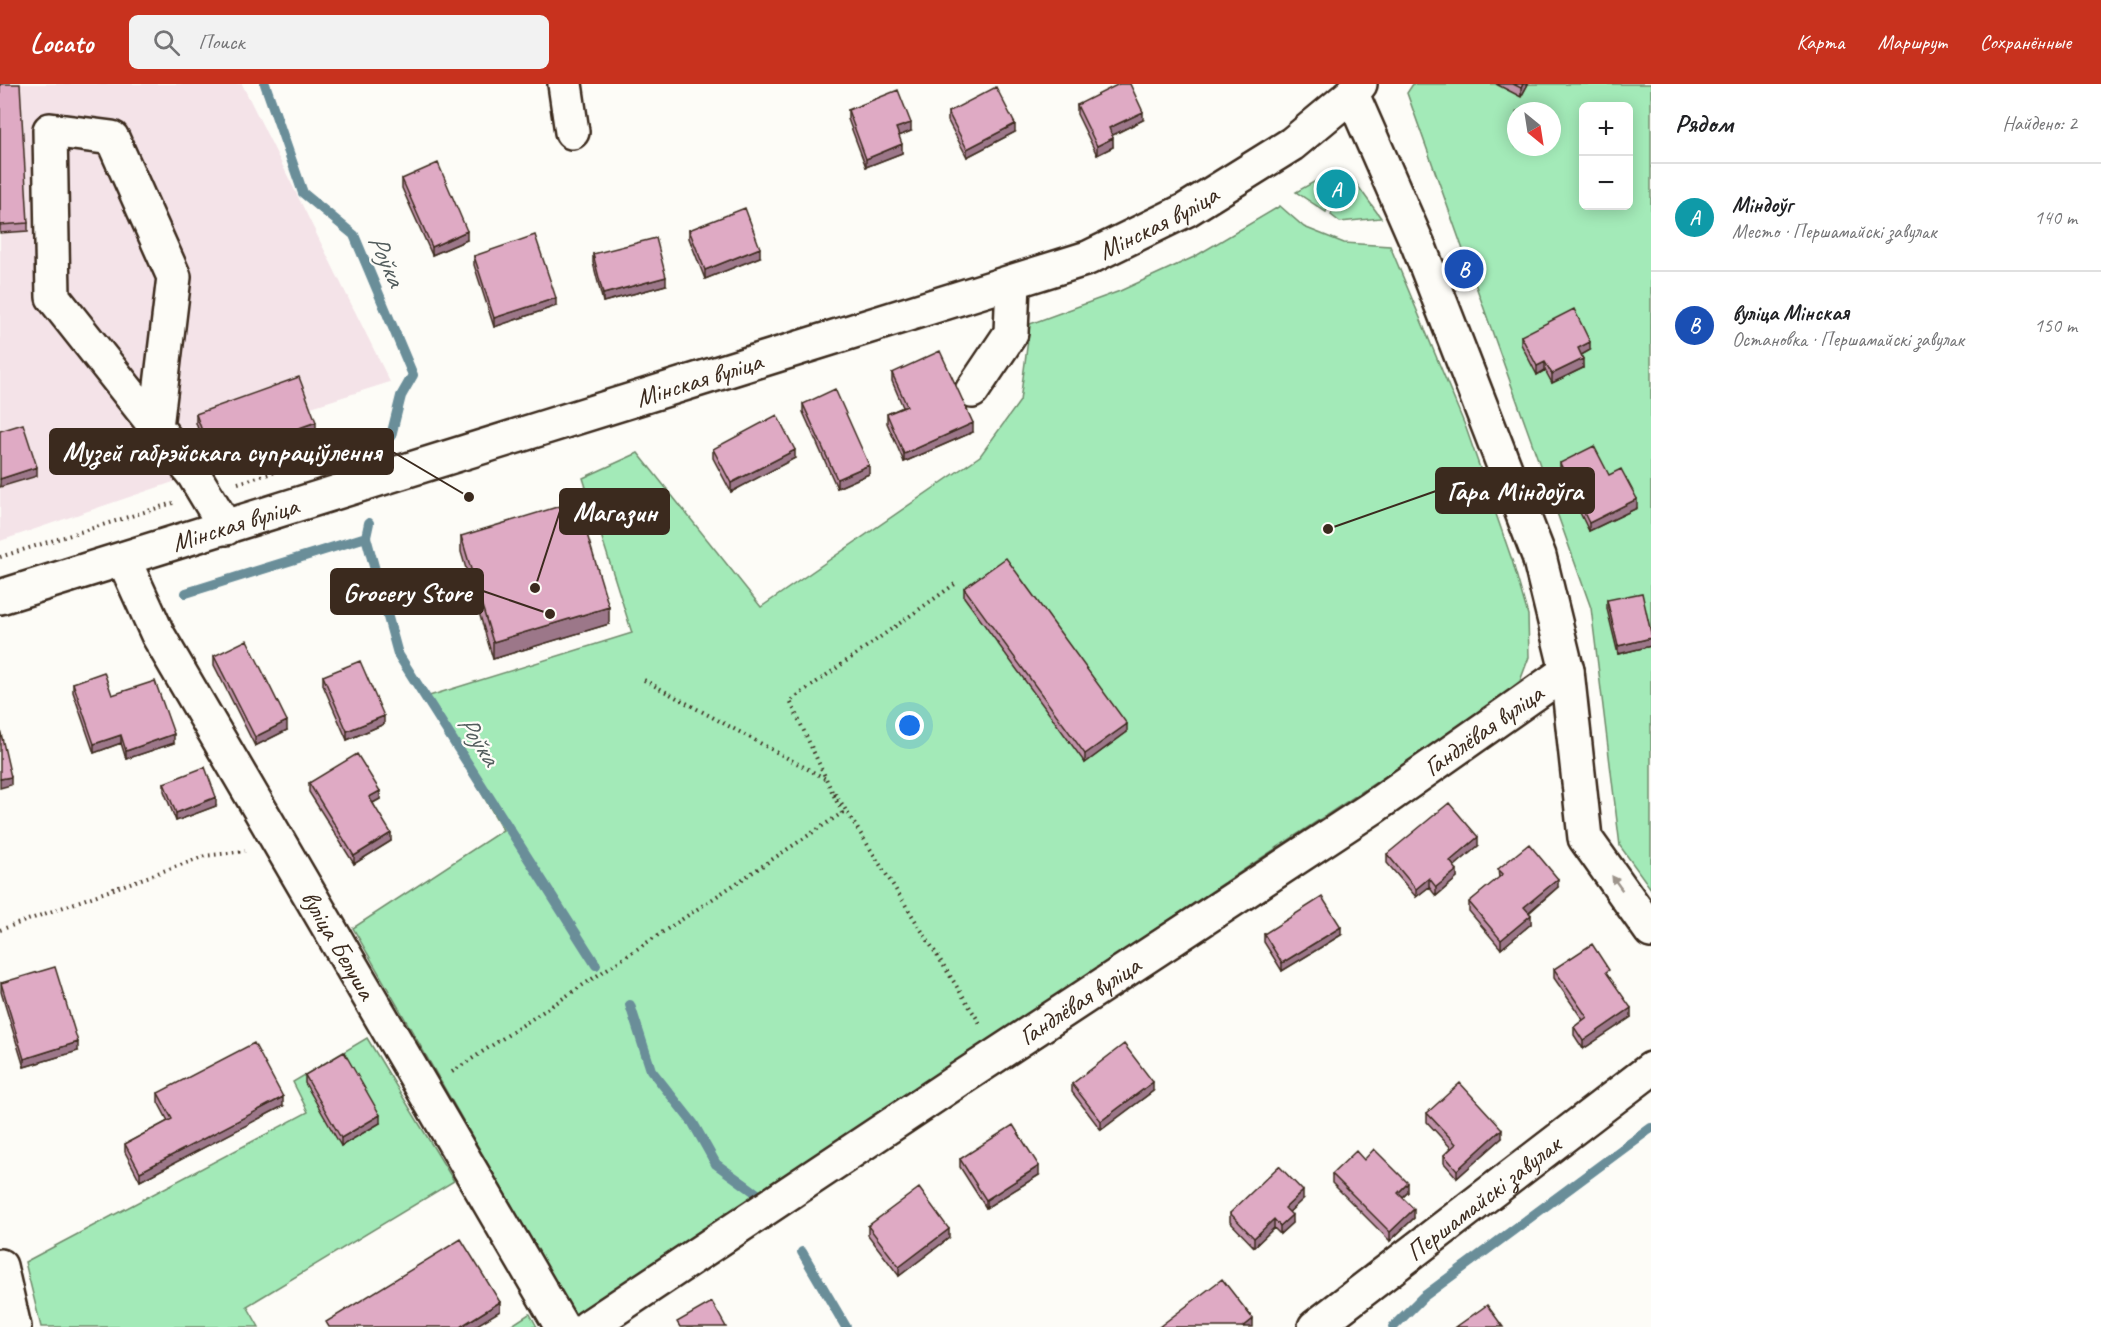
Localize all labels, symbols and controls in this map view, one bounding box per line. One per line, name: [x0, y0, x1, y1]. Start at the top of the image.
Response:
search box: [129, 15, 549, 69]
text: Locato: [30, 25, 93, 60]
icon: search: [150, 26, 183, 59]
text: Поиск: [198, 28, 245, 56]
text: Карта: [1796, 29, 1845, 55]
text: Маршрут: [1878, 29, 1947, 55]
text: Сохранённые: [1980, 29, 2071, 55]
north arrow: [1507, 102, 1561, 156]
map controls: [1579, 102, 1633, 210]
button: +: [1579, 102, 1633, 156]
text: Рядом: [1675, 107, 1733, 140]
text: Найдено: 2: [2002, 111, 2077, 136]
button: −: [1579, 156, 1633, 210]
pin: A: [1316, 166, 1356, 212]
street label: Мінская вуліца: [1093, 177, 1225, 267]
text: Міндоўг: [1732, 191, 1793, 219]
text: A: [1689, 205, 1700, 230]
text: 140 m: [2034, 205, 2077, 230]
text: Место · Першамайскі завулак: [1732, 219, 1936, 244]
water label: Роўка: [361, 229, 414, 293]
pin: B: [1444, 246, 1484, 291]
text: вуліца Мінская: [1732, 299, 1849, 327]
text: B: [1689, 313, 1700, 338]
text: 150 m: [2034, 313, 2077, 338]
text: Остановка · Першамайскі завулак: [1732, 327, 1964, 352]
street label: Мінская вуліца: [632, 344, 768, 414]
callout: Музей габрэйскага супраціўлення: [50, 429, 393, 474]
text: Музей габрэйскага супраціўлення: [62, 435, 384, 470]
callout: Гара Міндоўга: [1436, 468, 1594, 513]
text: Гара Міндоўга: [1447, 474, 1585, 508]
street label: Мінская вуліца: [168, 488, 304, 559]
callout: Магазин: [560, 489, 669, 534]
text: Магазин: [573, 495, 659, 529]
callout: Grocery Store: [331, 569, 483, 614]
text: Grocery Store: [343, 575, 474, 609]
street label: Гандлёвая вуліца: [1417, 676, 1551, 783]
water label: Роўка: [450, 709, 509, 773]
your location: [895, 711, 924, 740]
one-way arrow: [1611, 876, 1623, 892]
street label: вуліца Белуша: [294, 884, 384, 1007]
street label: Гандлёвая вуліца: [1012, 948, 1148, 1052]
street label: Першамайскі завулак: [1399, 1126, 1569, 1268]

